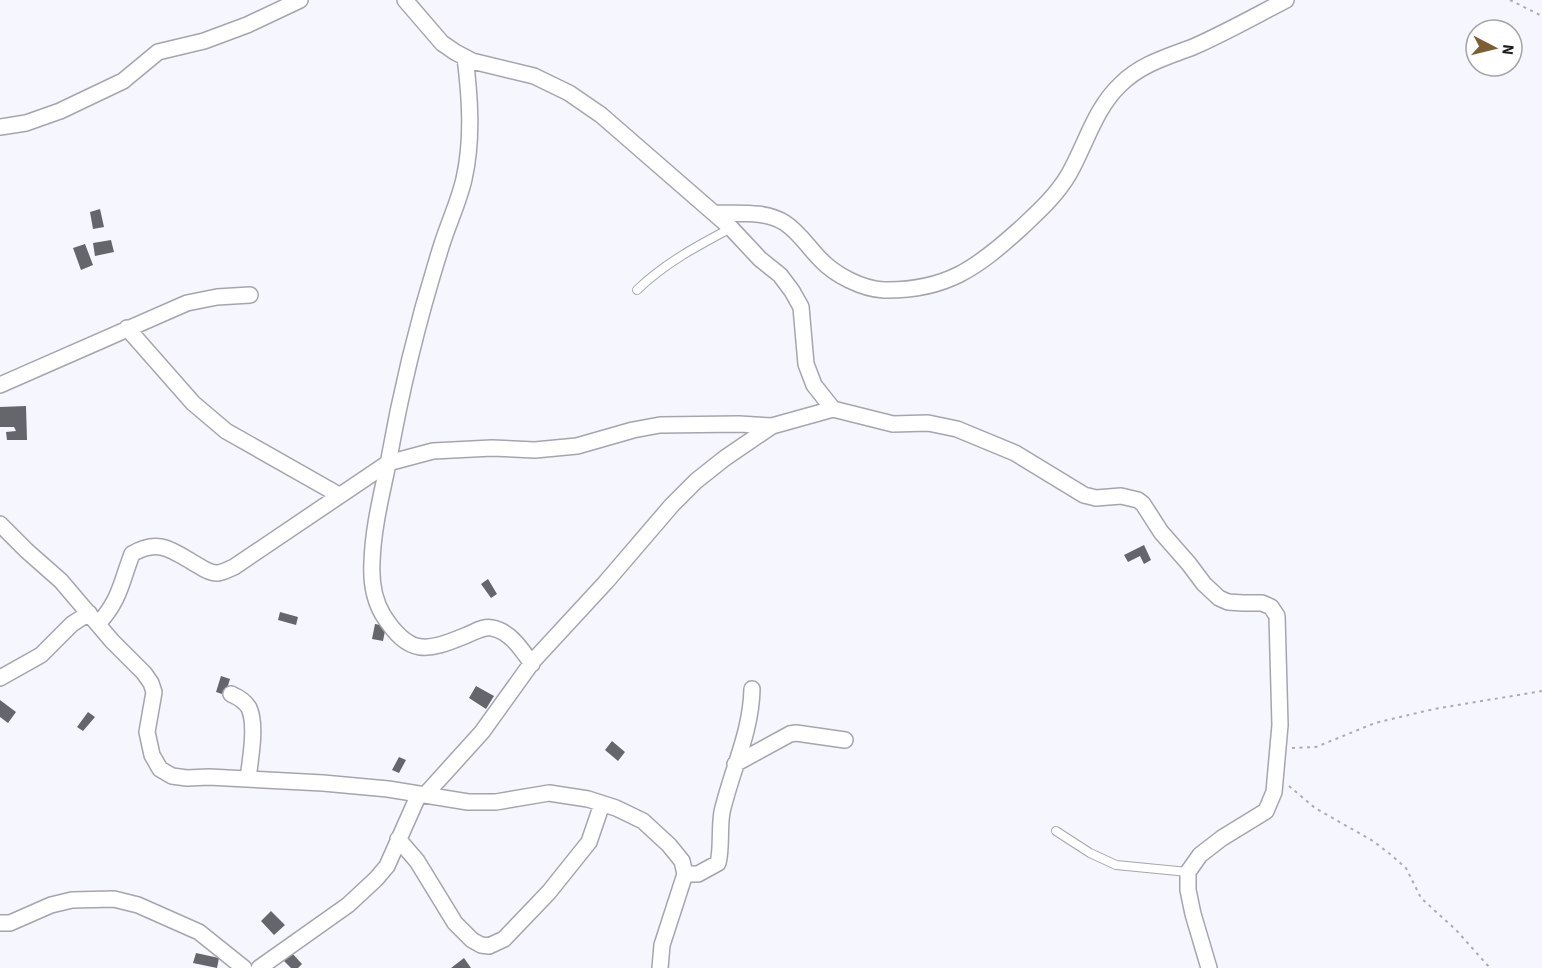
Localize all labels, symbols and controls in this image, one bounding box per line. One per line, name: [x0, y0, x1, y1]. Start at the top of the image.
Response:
north arrow: [1464, 18, 1524, 78]
text: N: [1496, 43, 1519, 56]

